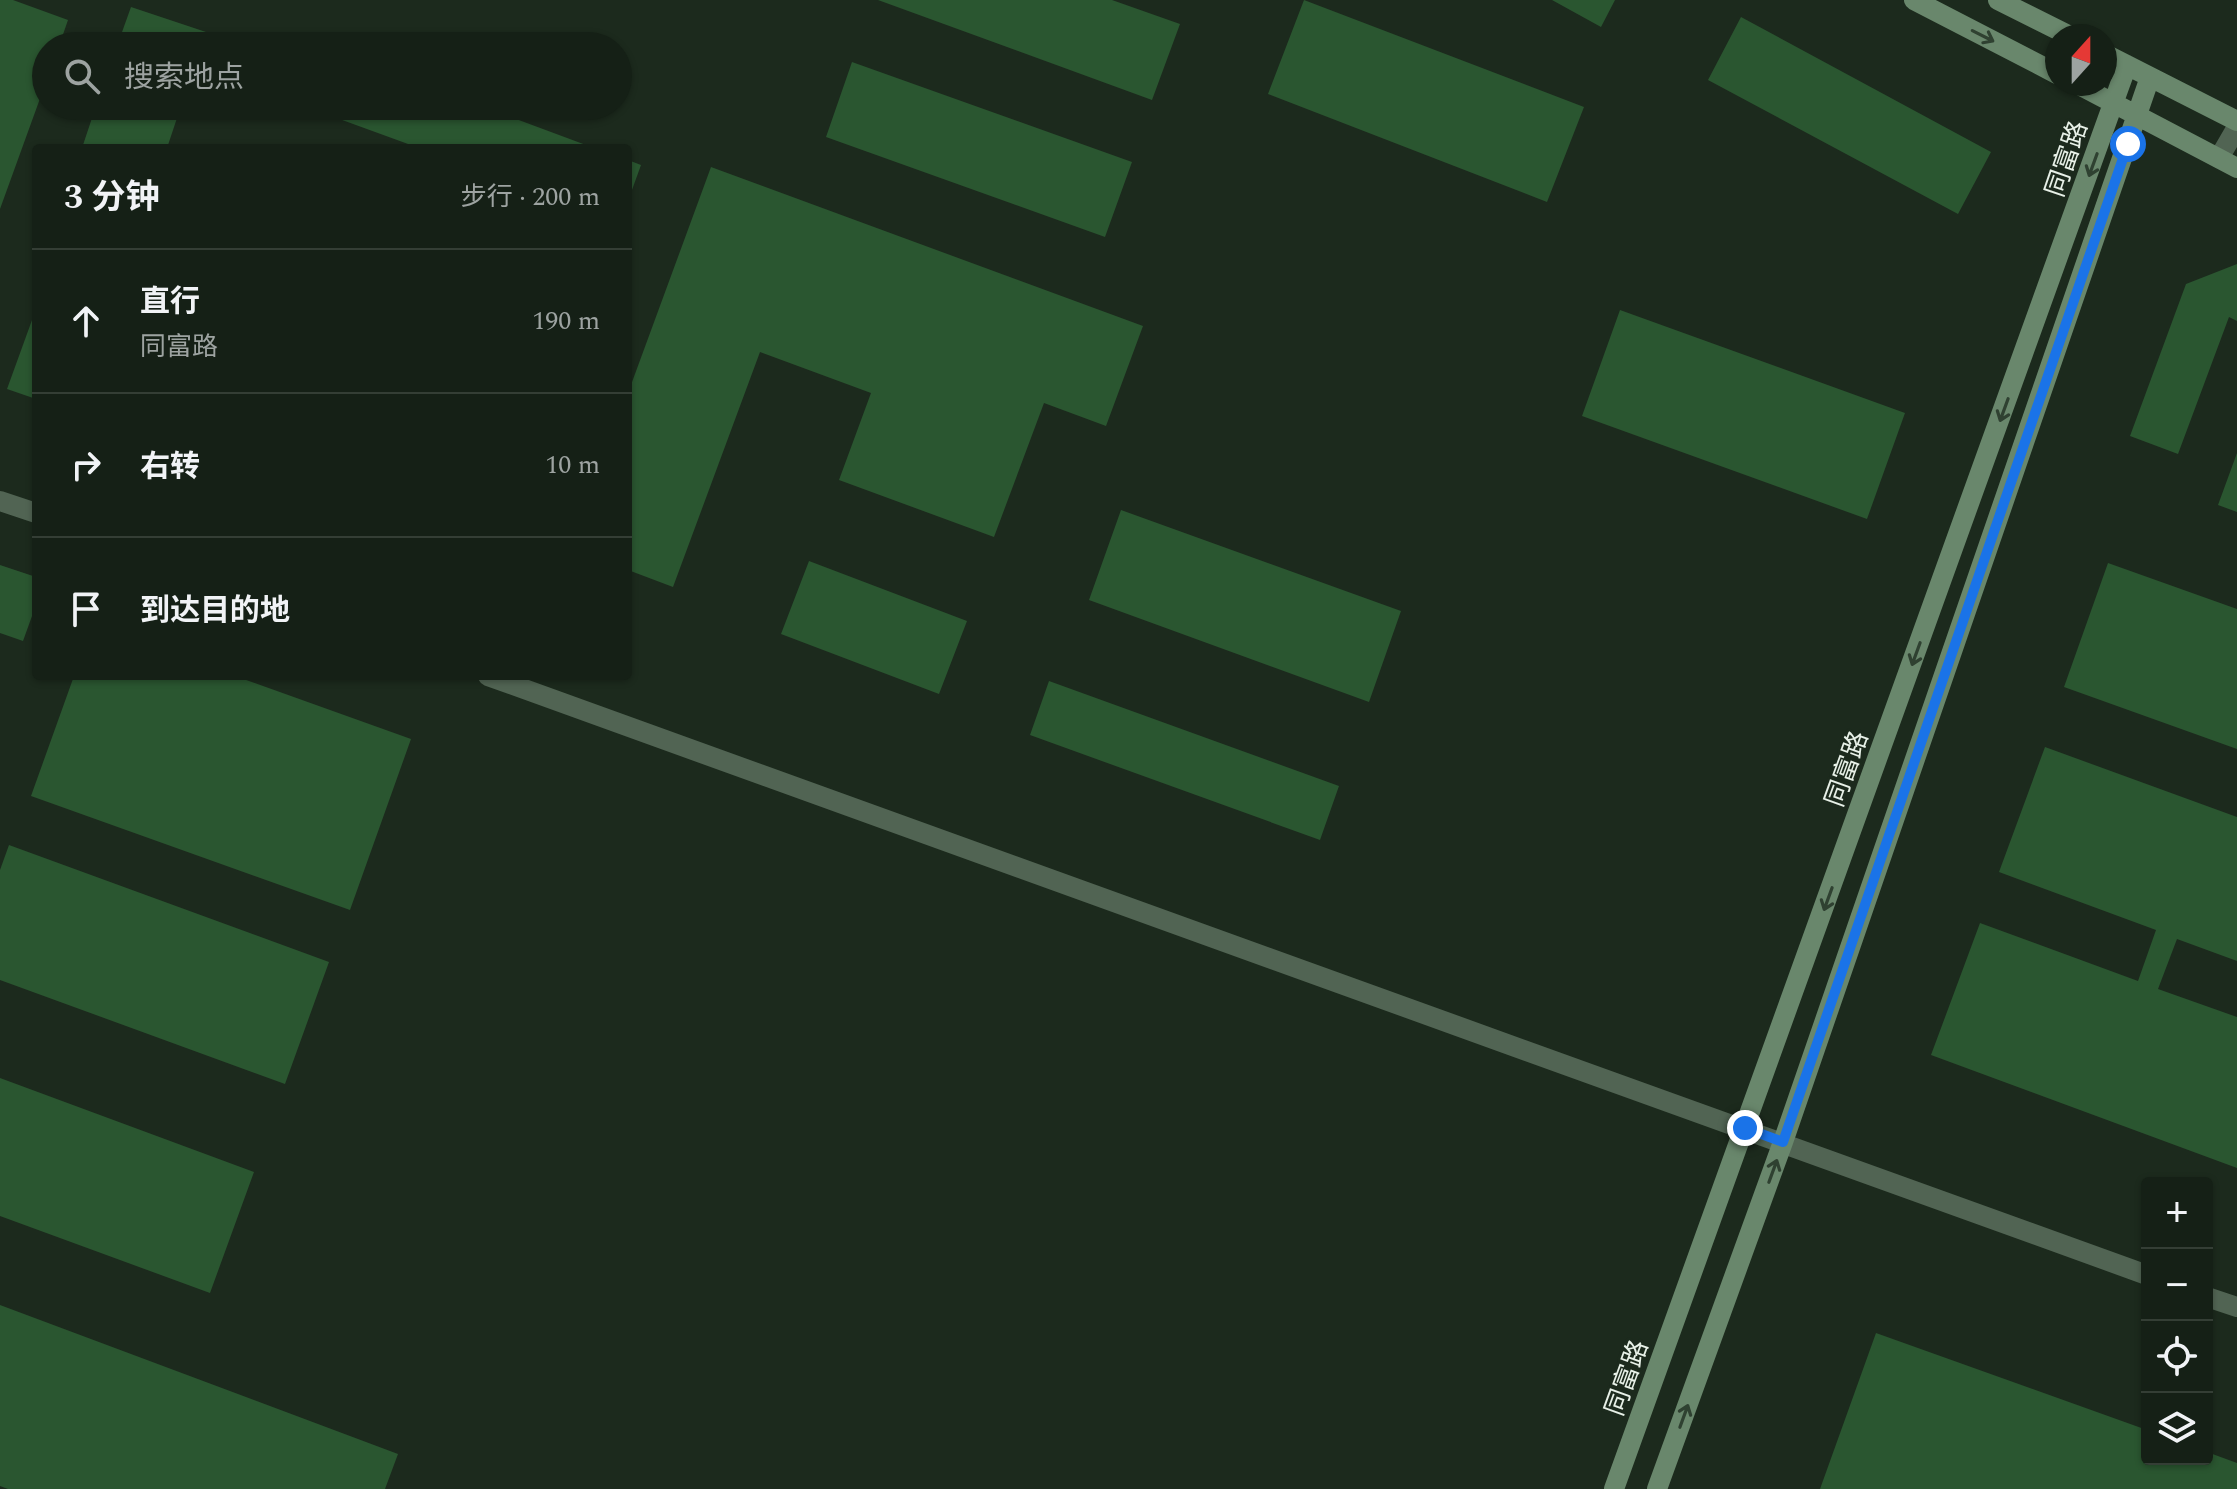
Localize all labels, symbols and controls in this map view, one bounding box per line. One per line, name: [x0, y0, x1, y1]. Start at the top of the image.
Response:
north arrow: [2045, 24, 2117, 96]
one-way arrow: [1971, 28, 1995, 44]
search box: [32, 32, 632, 120]
icon: search: [60, 54, 104, 98]
text: 搜索地点: [124, 55, 244, 101]
street label: 同富路: [2035, 116, 2099, 202]
route start: [2110, 126, 2146, 162]
one-way arrow: [2084, 152, 2099, 177]
text: 3 分钟: [64, 172, 160, 224]
text: 步行 · 200 m: [461, 177, 600, 217]
text: 直行: [140, 279, 200, 325]
icon: ahead: [64, 299, 108, 343]
text: 190 m: [532, 301, 600, 341]
text: 同富路: [140, 327, 218, 367]
one-way arrow: [1996, 397, 2011, 422]
icon: right: [64, 443, 108, 487]
text: 右转: [140, 444, 200, 490]
text: 10 m: [545, 445, 600, 485]
icon: arrive: [64, 587, 108, 631]
text: 到达目的地: [140, 588, 290, 634]
one-way arrow: [1908, 642, 1922, 666]
street label: 同富路: [1815, 726, 1879, 812]
one-way arrow: [1820, 886, 1834, 911]
route end: [1727, 1110, 1763, 1146]
one-way arrow: [1766, 1159, 1781, 1184]
map controls: [2141, 1177, 2213, 1465]
button: +: [2141, 1177, 2213, 1249]
button: −: [2141, 1249, 2213, 1321]
button: locate: [2141, 1321, 2213, 1393]
street label: 同富路: [1595, 1335, 1659, 1421]
button: layers: [2141, 1393, 2213, 1465]
one-way arrow: [1677, 1404, 1692, 1429]

